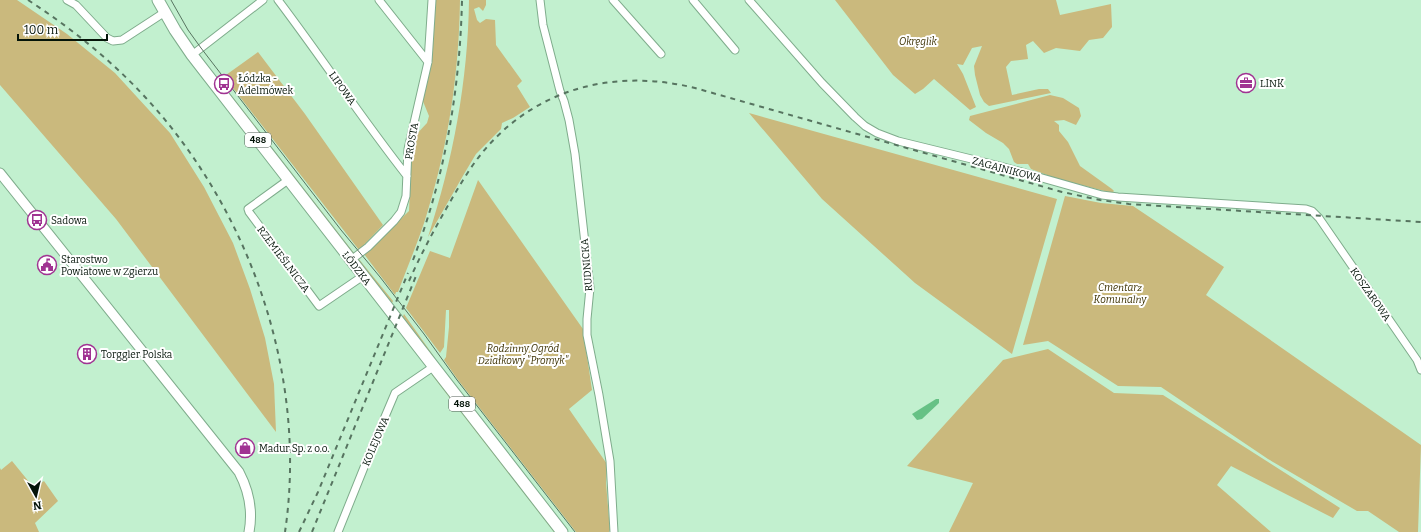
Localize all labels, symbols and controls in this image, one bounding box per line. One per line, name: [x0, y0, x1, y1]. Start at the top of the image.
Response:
scale bar: [18, 16, 107, 42]
text: 100 m: [24, 23, 59, 37]
park label: Okręglik: [899, 36, 938, 48]
street label: LIPOWA: [326, 70, 359, 108]
office icon: LINK: [1235, 72, 1257, 94]
bus stop icon: Łódzka - Adelmówek: [213, 73, 235, 95]
place label: Łódzka - Adelmówek: [238, 73, 294, 97]
place label: LINK: [1260, 78, 1284, 90]
street label: PROSTA: [403, 121, 421, 161]
road number: 488: [245, 133, 271, 147]
street label: ZAGAJNIKOWA: [971, 155, 1044, 185]
bus stop icon: Sadowa: [26, 209, 48, 231]
place label: Sadowa: [51, 215, 88, 227]
street label: RZEMIEŚLNICZA: [254, 223, 314, 296]
street label: RUDNICKA: [579, 237, 595, 292]
street label: ŁÓDZKA: [339, 248, 375, 289]
public building icon: Starostwo Powiatowe w Zgierzu: [36, 254, 58, 276]
place label: Starostwo Powiatowe w Zgierzu: [61, 254, 158, 278]
street label: KOSZAROWA: [1347, 266, 1393, 324]
park label: Cmentarz Komunalny: [1094, 282, 1147, 306]
building icon: Torggler Polska: [76, 343, 98, 365]
park label: Rodzinny Ogród Działkowy "Promyk": [478, 343, 569, 367]
place label: Torggler Polska: [101, 349, 173, 361]
road number: 488: [449, 397, 475, 411]
street label: KOLEJOWA: [360, 414, 392, 468]
shop icon: Madur Sp. z o.o.: [234, 437, 256, 459]
place label: Madur Sp. z o.o.: [259, 443, 329, 455]
north arrow: [16, 476, 56, 516]
text: N: [32, 498, 42, 513]

